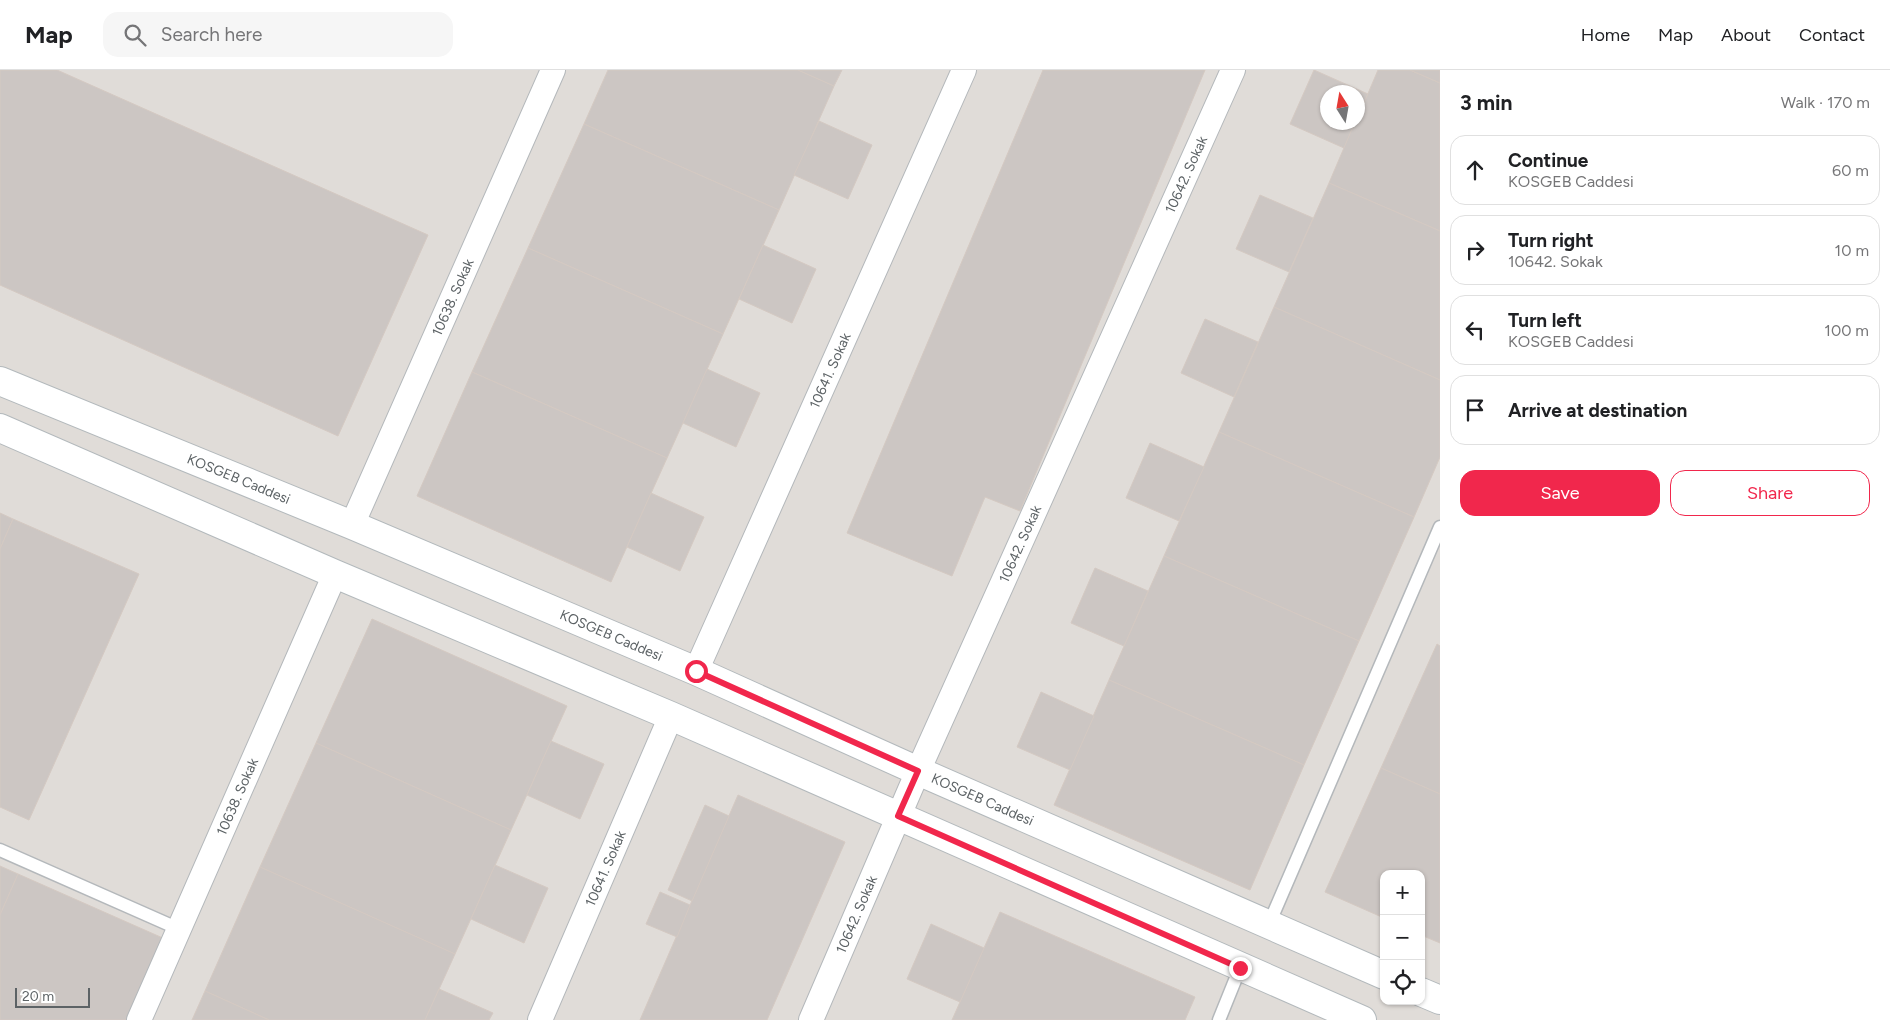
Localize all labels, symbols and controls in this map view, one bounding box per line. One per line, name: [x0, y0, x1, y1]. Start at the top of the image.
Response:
search box: [103, 12, 453, 57]
text: Map: [25, 20, 73, 49]
icon: search: [121, 21, 149, 49]
text: Search here: [161, 23, 262, 46]
text: Home: [1581, 24, 1630, 46]
text: Map: [1658, 24, 1693, 46]
text: About: [1721, 24, 1771, 46]
text: Contact: [1799, 24, 1865, 46]
north arrow: [1320, 85, 1365, 130]
text: 3 min: [1460, 90, 1512, 115]
text: Walk · 170 m: [1781, 93, 1870, 112]
street label: 10642. Sokak: [1161, 133, 1211, 216]
text: Continue: [1508, 149, 1588, 172]
icon: ahead: [1461, 156, 1489, 184]
text: 60 m: [1832, 161, 1869, 180]
text: KOSGEB Caddesi: [1508, 172, 1634, 191]
text: Turn right: [1508, 229, 1594, 252]
icon: right: [1461, 236, 1489, 264]
text: 10 m: [1835, 241, 1869, 260]
text: 10642. Sokak: [1508, 252, 1603, 271]
street label: 10638. Sokak: [428, 256, 477, 338]
text: Turn left: [1508, 309, 1582, 332]
icon: left: [1461, 316, 1489, 344]
text: 100 m: [1824, 321, 1869, 340]
street label: 10641. Sokak: [806, 330, 854, 411]
text: KOSGEB Caddesi: [1508, 332, 1634, 351]
icon: arrive: [1461, 396, 1489, 424]
text: Arrive at destination: [1508, 399, 1687, 422]
street label: KOSGEB Caddesi: [185, 450, 293, 507]
button: Save: [1460, 470, 1660, 516]
button: Share: [1670, 470, 1870, 516]
street label: 10642. Sokak: [995, 502, 1045, 585]
street label: KOSGEB Caddesi: [557, 606, 665, 664]
route start: [685, 660, 708, 683]
street label: 10638. Sokak: [213, 755, 262, 838]
street label: KOSGEB Caddesi: [929, 769, 1036, 829]
street label: 10641. Sokak: [581, 828, 629, 909]
map controls: [1380, 870, 1425, 1005]
button: +: [1380, 870, 1425, 915]
street label: 10642. Sokak: [832, 873, 881, 956]
button: −: [1380, 915, 1425, 960]
route end: [1229, 957, 1252, 980]
button: locate: [1380, 960, 1425, 1005]
scale bar: [15, 985, 90, 1008]
text: 20 m: [22, 988, 54, 1005]

